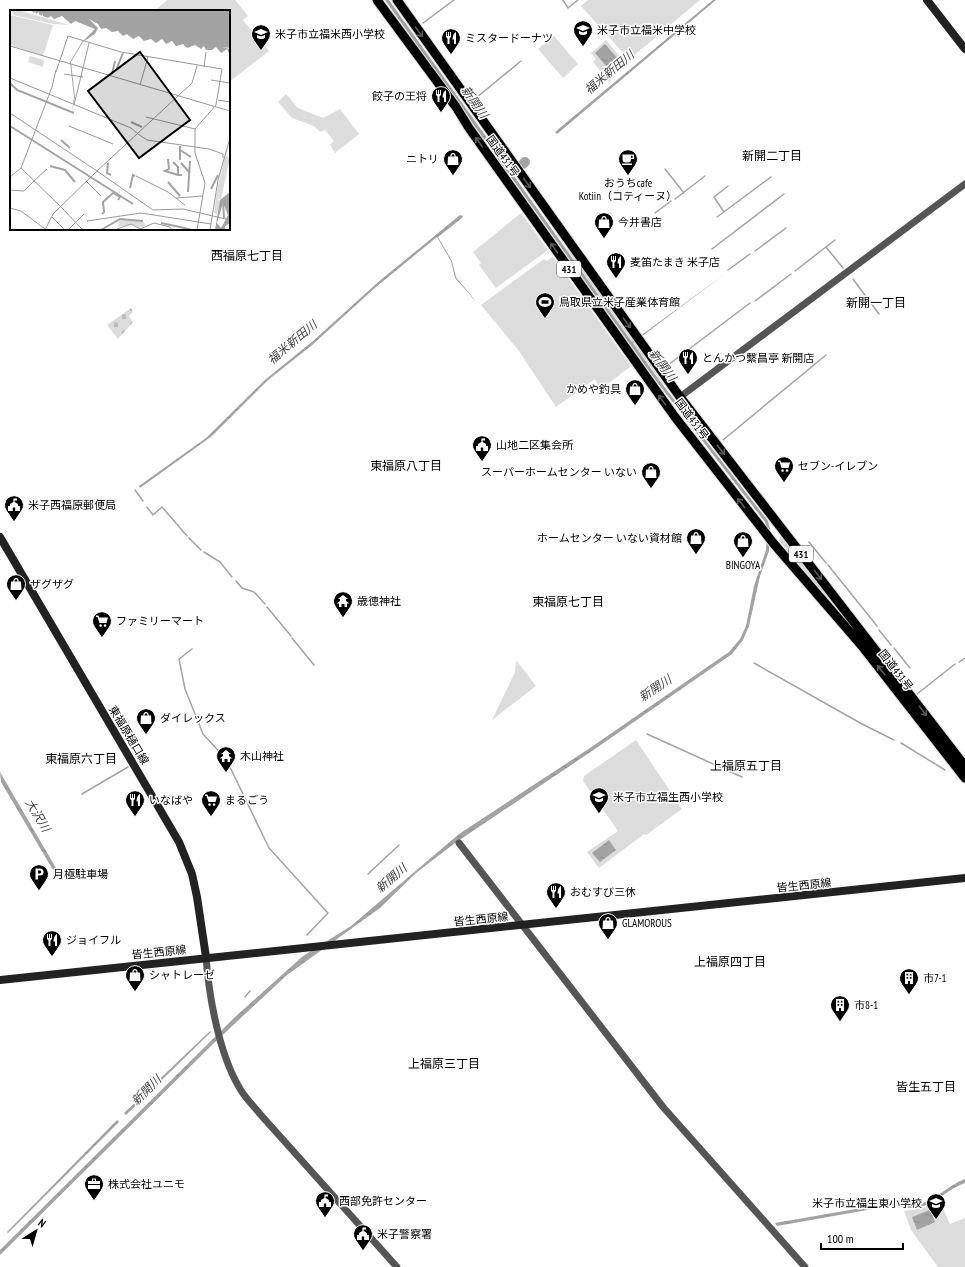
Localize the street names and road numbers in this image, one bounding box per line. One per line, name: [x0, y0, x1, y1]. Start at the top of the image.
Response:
street label: 国道431号: [483, 133, 523, 179]
road number: 431: [557, 261, 581, 277]
street label: 国道431号: [672, 396, 712, 442]
road number: 431: [789, 546, 813, 562]
street label: 国道431号: [876, 647, 916, 693]
street label: 東福原樋口線: [106, 703, 152, 767]
street label: 皆生西原線: [776, 875, 832, 895]
street label: 皆生西原線: [453, 909, 509, 929]
street label: 皆生西原線: [131, 942, 187, 962]

